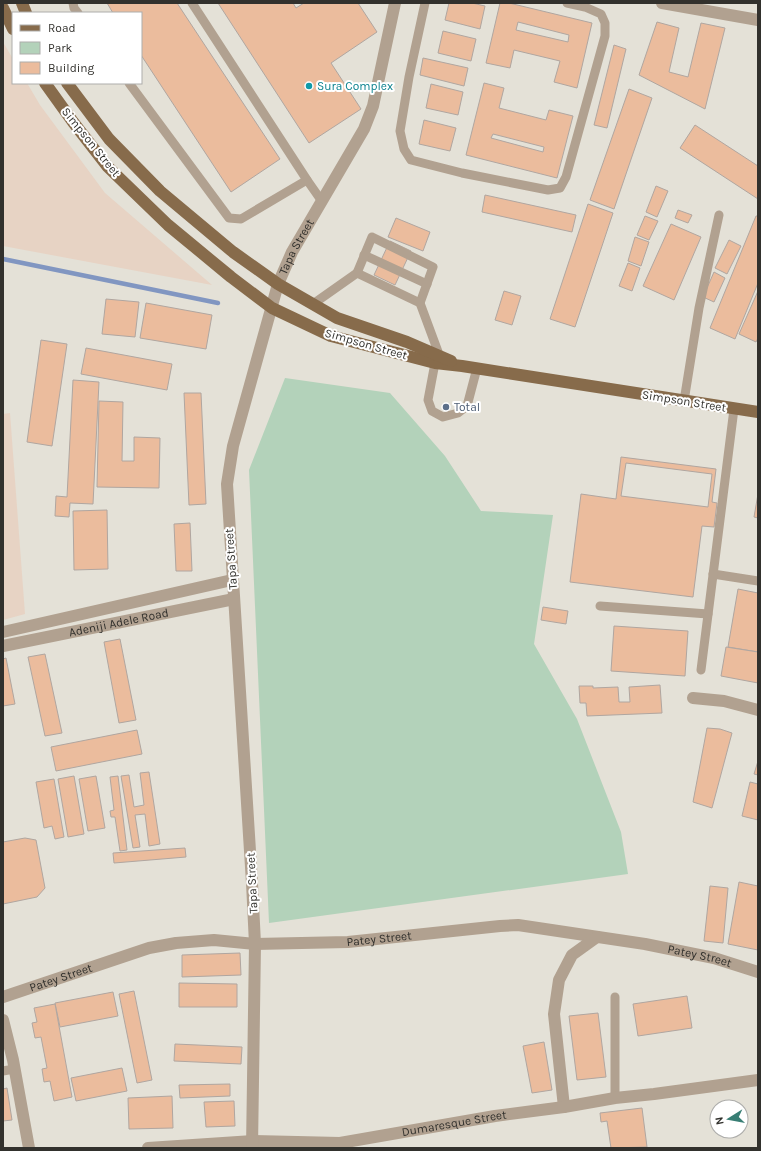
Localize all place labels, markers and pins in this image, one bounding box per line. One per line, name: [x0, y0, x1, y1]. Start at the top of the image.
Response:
place label: Sura Complex: [317, 79, 393, 93]
marker: Sura Complex: [304, 81, 314, 91]
place label: Total: [454, 400, 480, 414]
marker: Total: [441, 402, 451, 412]

